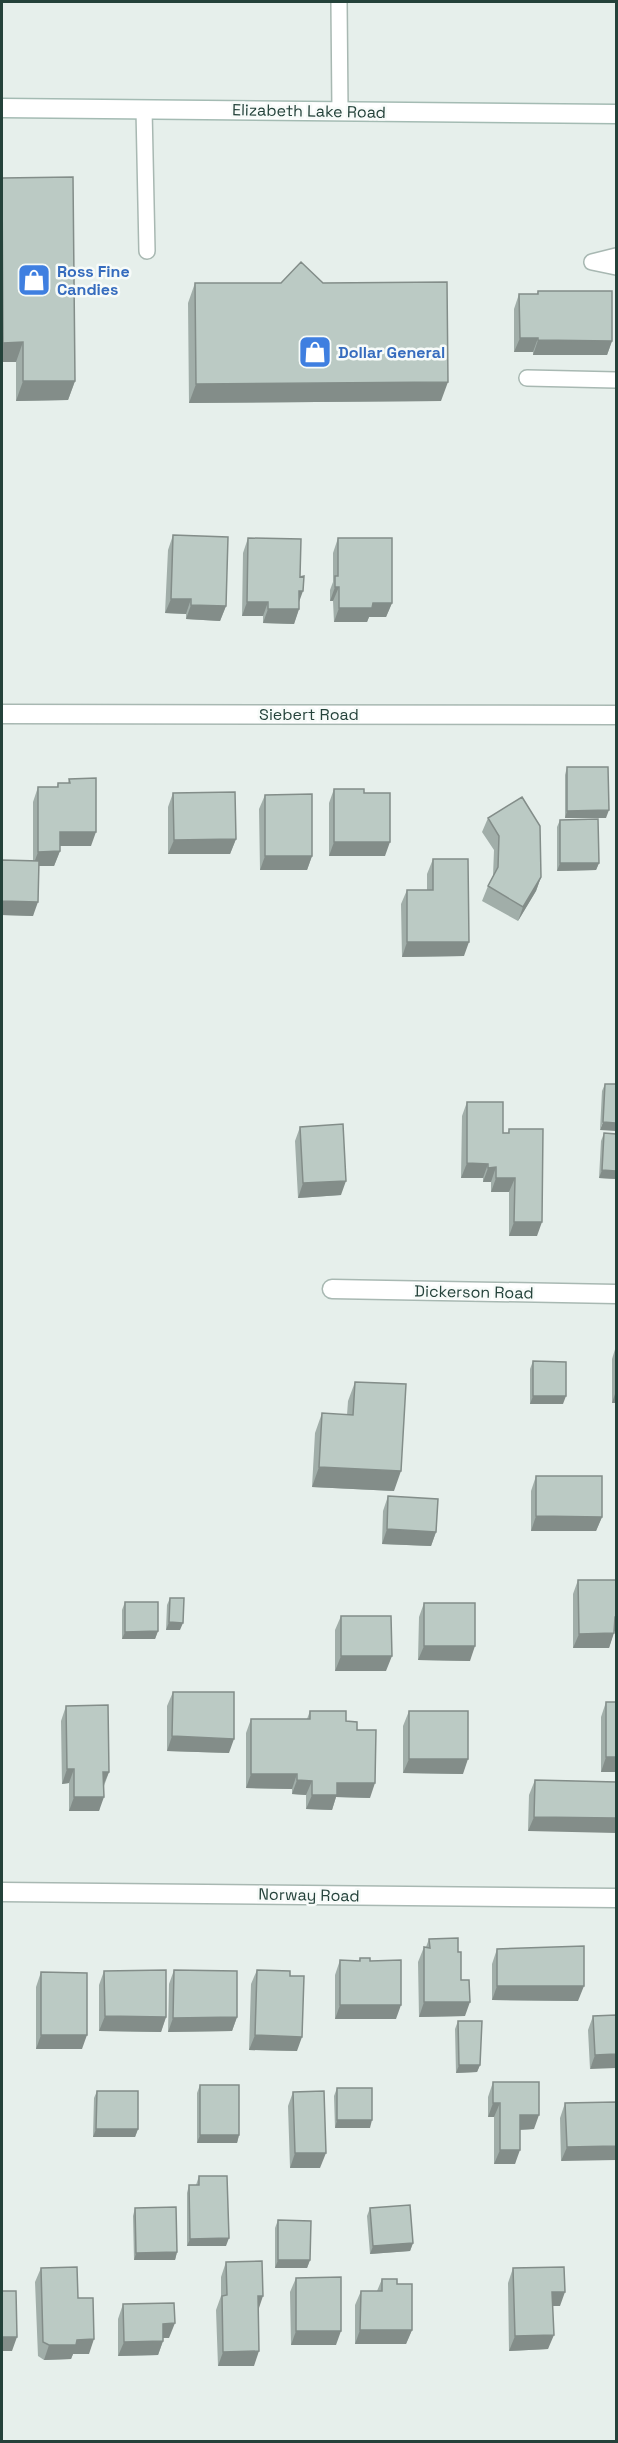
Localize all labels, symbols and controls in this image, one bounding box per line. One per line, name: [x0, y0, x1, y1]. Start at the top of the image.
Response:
street label: Elizabeth Lake Road: [232, 99, 386, 123]
place label: Ross Fine Candies: [57, 261, 130, 300]
shop icon: Ross Fine Candies: [16, 262, 52, 298]
shop icon: Dollar General: [297, 334, 333, 370]
place label: Dollar General: [338, 342, 445, 363]
street label: Siebert Road: [259, 704, 359, 725]
street label: Dickerson Road: [414, 1280, 534, 1304]
street label: Norway Road: [258, 1884, 360, 1906]

